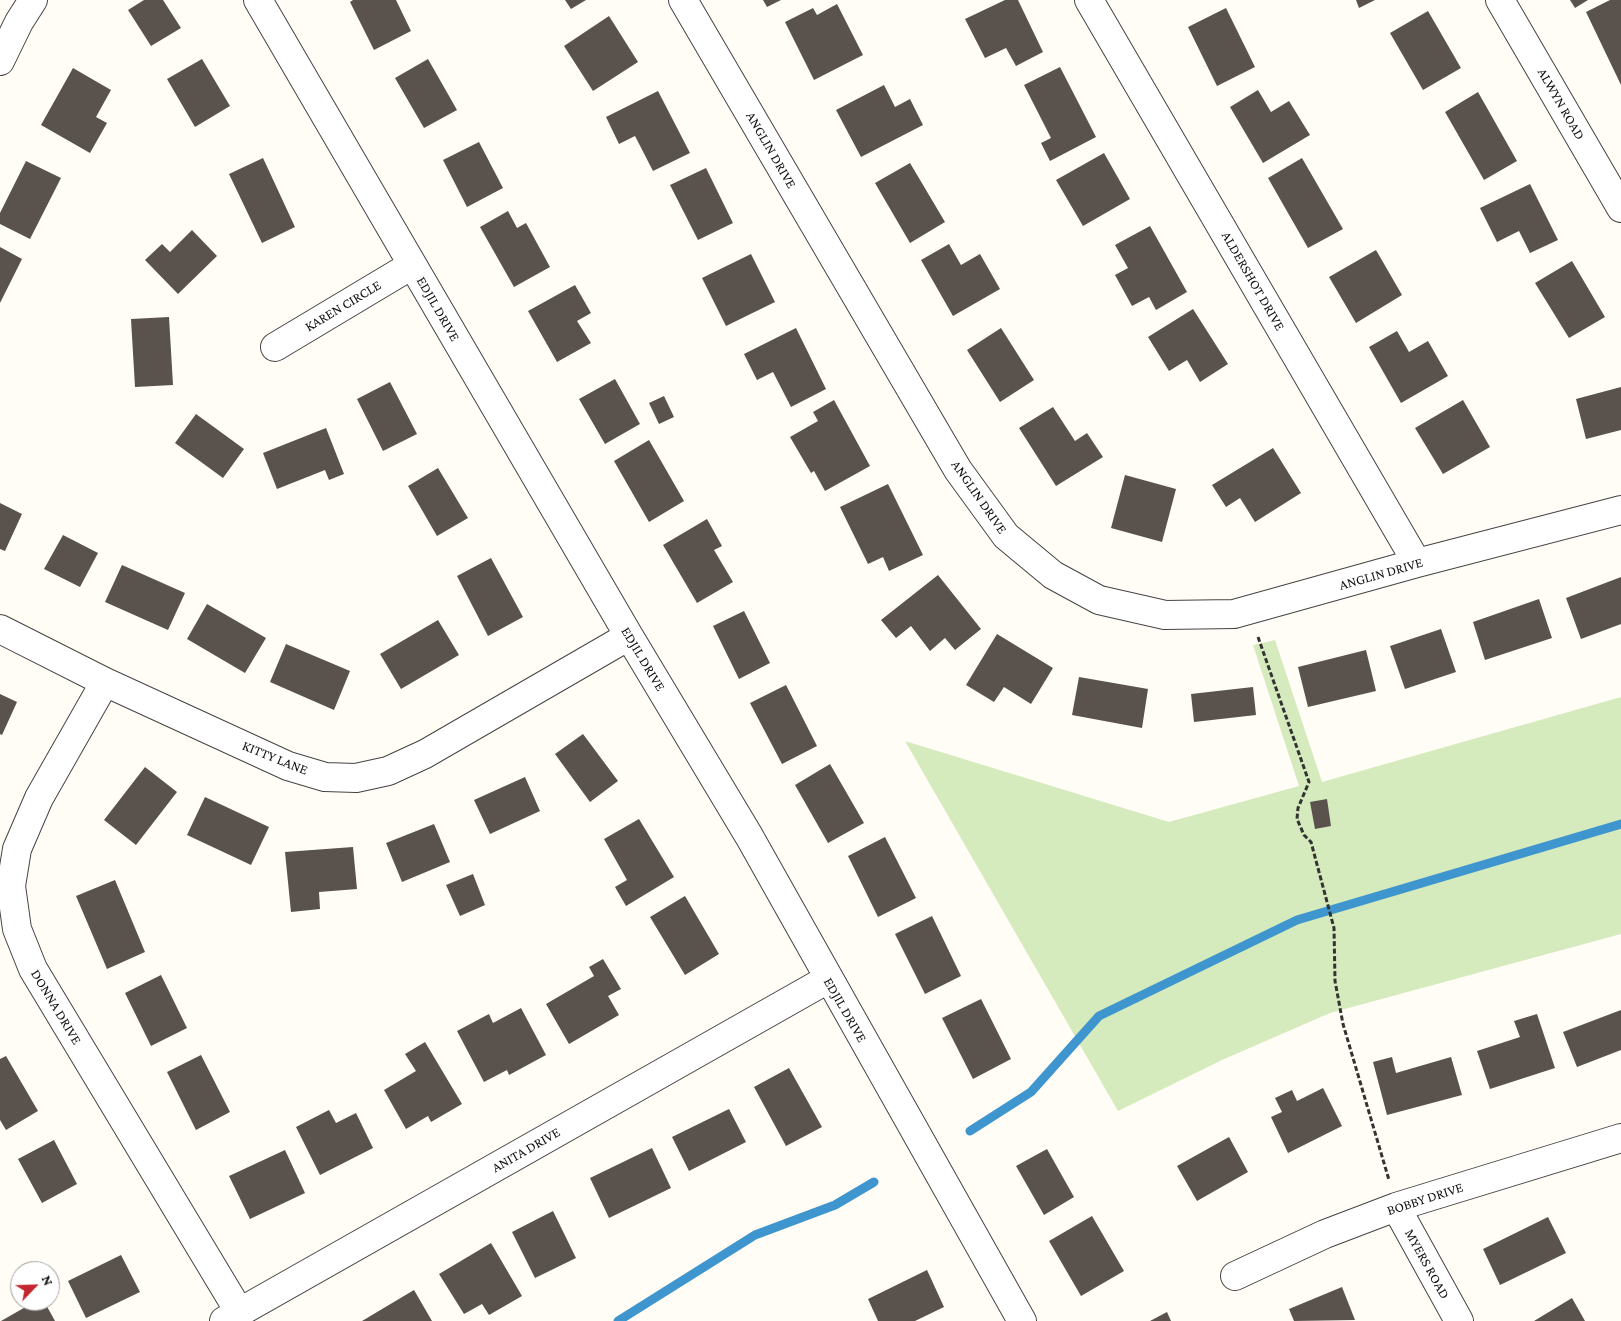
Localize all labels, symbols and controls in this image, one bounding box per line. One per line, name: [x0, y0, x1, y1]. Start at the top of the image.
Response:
street label: ALWYN ROAD: [1534, 65, 1588, 143]
street label: ANGLIN DRIVE: [742, 109, 800, 191]
street label: ALDERSHOT DRIVE: [1218, 228, 1288, 334]
street label: EDJIL DRIVE: [413, 274, 463, 344]
street label: KAREN CIRCLE: [302, 277, 384, 335]
street label: ANGLIN DRIVE: [947, 457, 1011, 537]
street label: ANGLIN DRIVE: [1337, 554, 1425, 594]
street label: EDJIL DRIVE: [617, 624, 669, 694]
street label: KITTY LANE: [240, 737, 310, 779]
street label: DONNA DRIVE: [27, 966, 85, 1048]
street label: EDJIL DRIVE: [820, 975, 870, 1045]
street label: ANITA DRIVE: [489, 1124, 563, 1176]
street label: BOBBY DRIVE: [1385, 1179, 1465, 1219]
street label: MYERS ROAD: [1401, 1226, 1453, 1302]
north arrow: [10, 1261, 60, 1311]
text: N: [39, 1273, 57, 1288]

